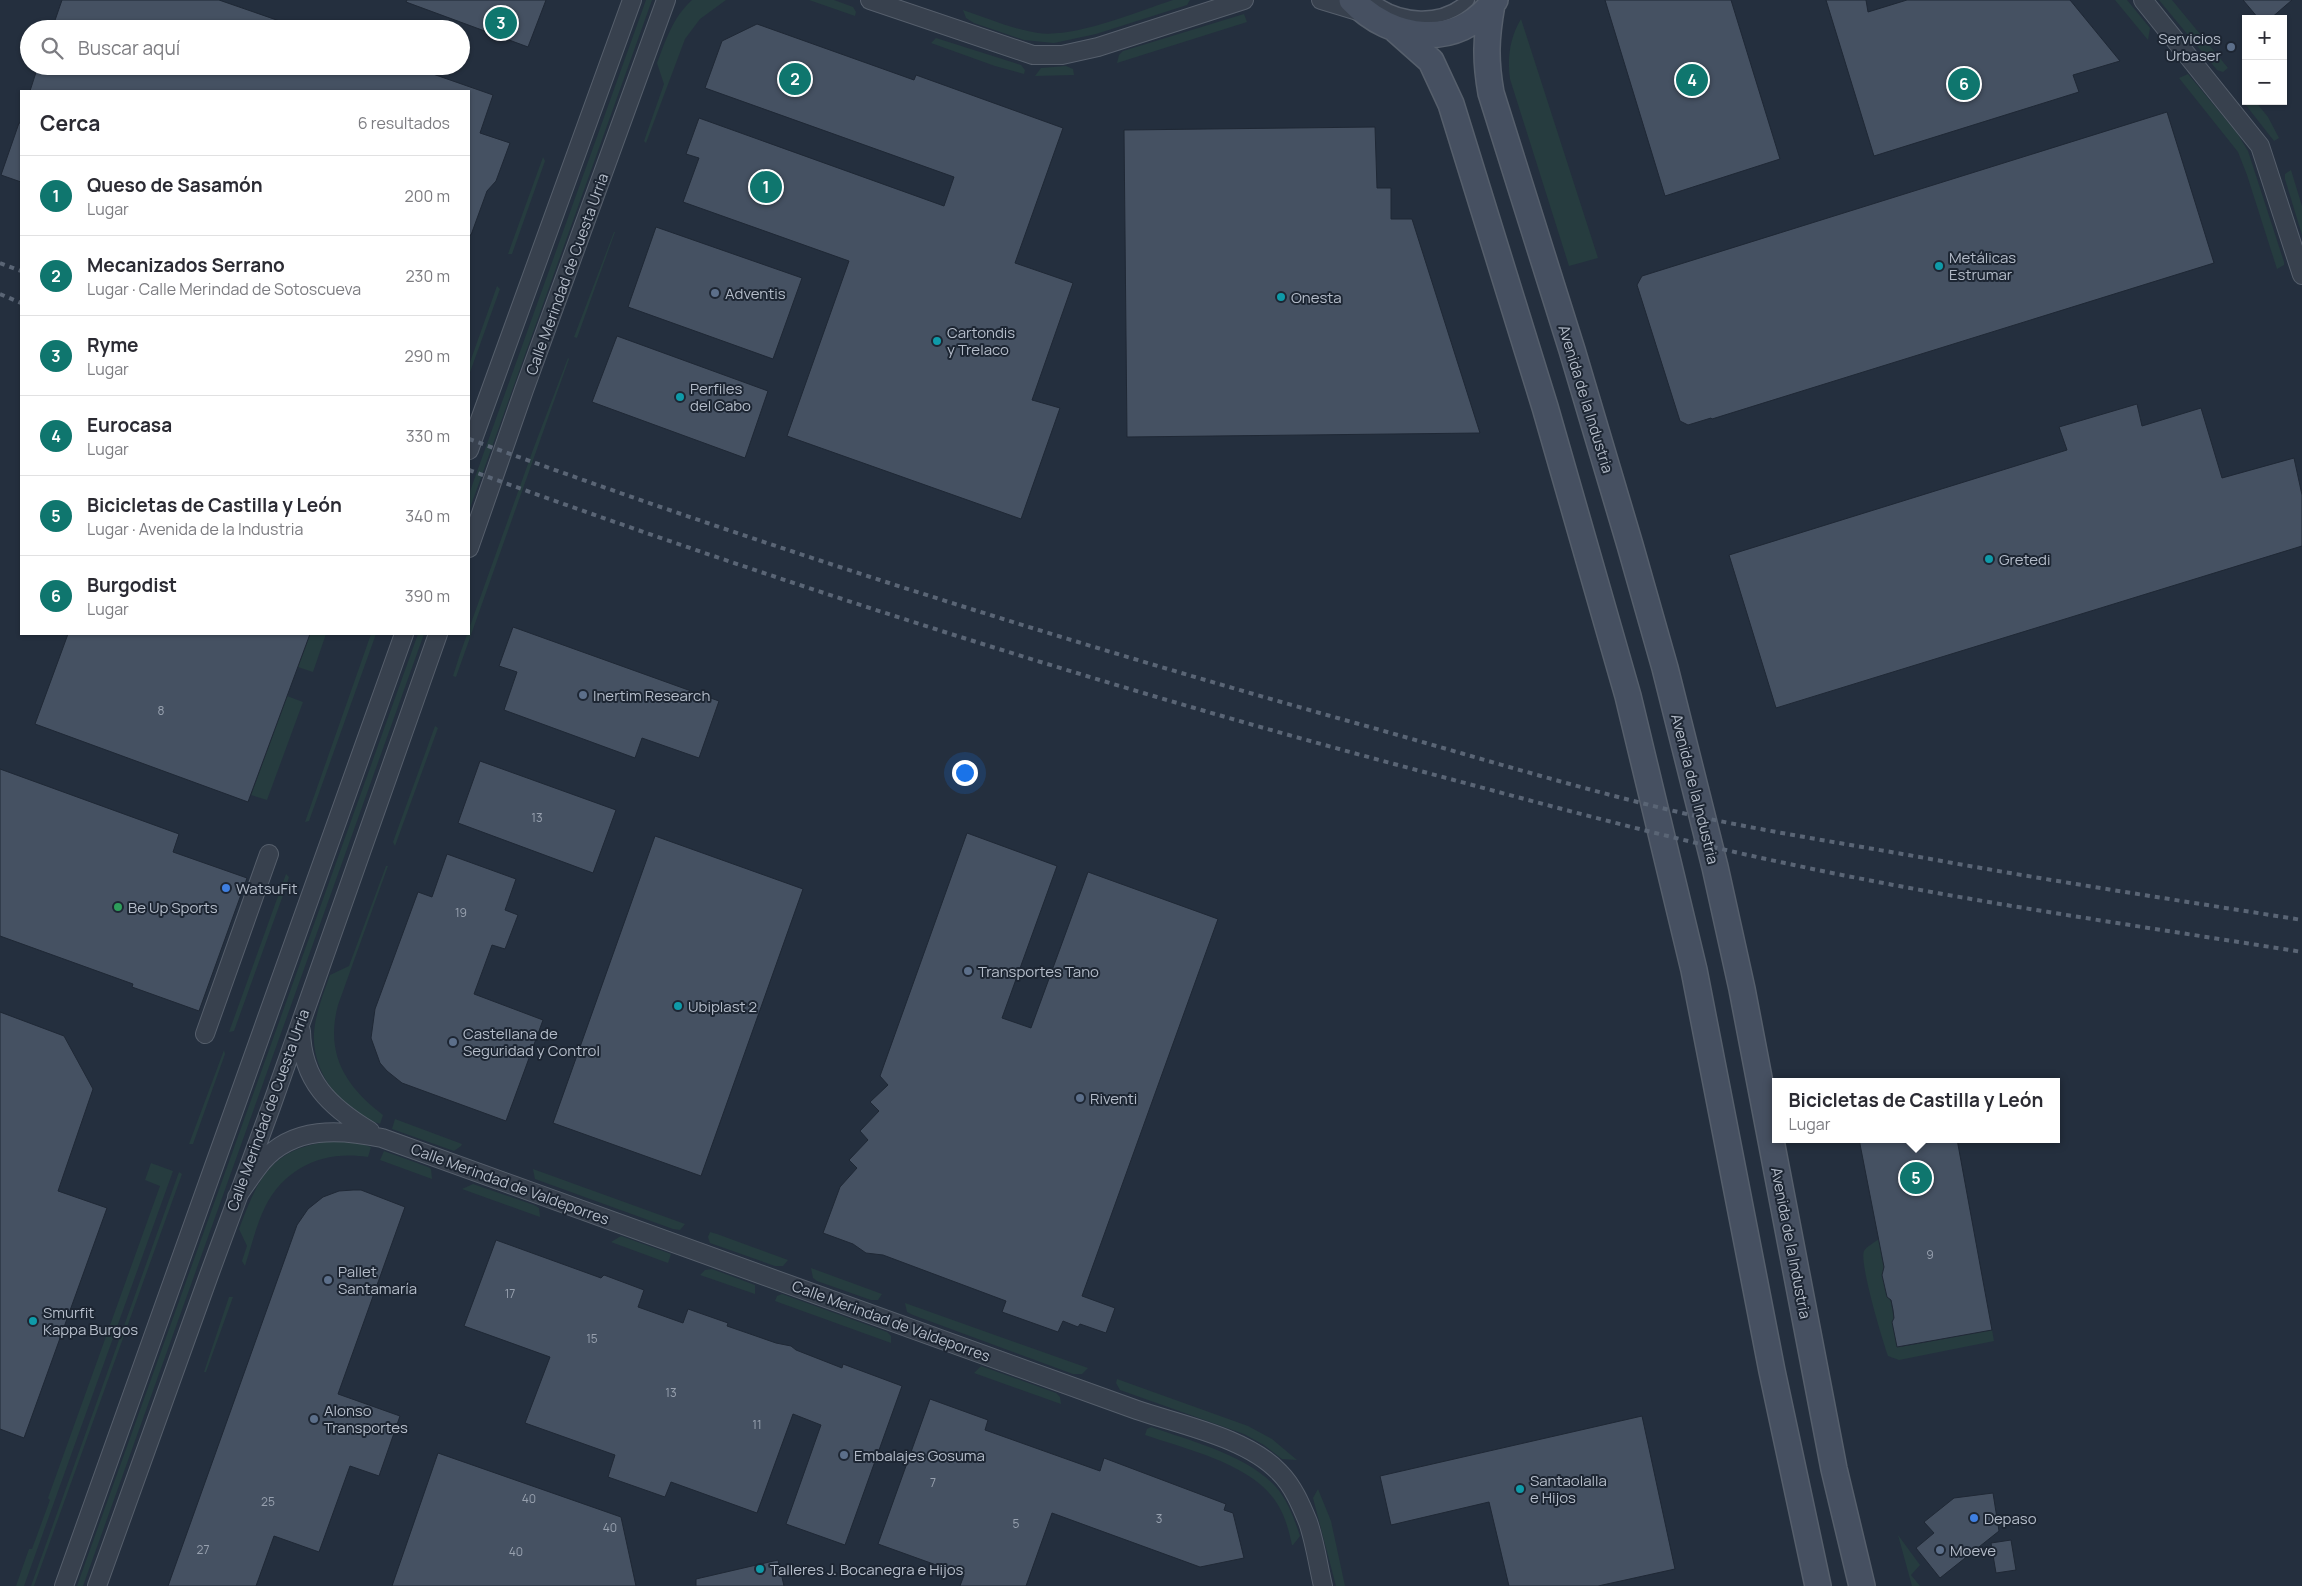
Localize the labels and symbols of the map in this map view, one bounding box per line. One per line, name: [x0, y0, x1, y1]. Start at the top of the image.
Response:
pin: 3: [485, 4, 517, 42]
place label: Servicios Urbaser: [2158, 28, 2222, 66]
marker: Servicios Urbaser: [2225, 41, 2237, 53]
pin: 2: [779, 60, 811, 98]
pin: 4: [1676, 61, 1708, 99]
pin: 6: [1948, 65, 1980, 103]
pin: 1: [750, 168, 782, 206]
street label: Calle Merindad de Cuesta Urria: [521, 170, 613, 378]
place label: Metálicas Estrumar: [1949, 247, 2016, 285]
marker: Metálicas Estrumar: [1933, 260, 1945, 272]
place label: Adventis: [725, 283, 786, 304]
marker: Adventis: [709, 287, 721, 299]
place label: Onesta: [1291, 287, 1342, 308]
marker: Onesta: [1275, 291, 1287, 303]
place label: Cartondis y Trelaco: [947, 322, 1015, 360]
street label: Avenida de la Industria: [1553, 322, 1619, 476]
marker: Cartondis y Trelaco: [931, 335, 943, 347]
place label: Perfiles del Cabo: [690, 378, 751, 416]
marker: Perfiles del Cabo: [674, 391, 686, 403]
place label: Gretedi: [1999, 549, 2050, 570]
marker: Gretedi: [1983, 553, 1995, 565]
place label: Inertim Research: [593, 685, 710, 706]
marker: Inertim Research: [577, 689, 589, 701]
house number: 8: [158, 702, 165, 719]
street label: Avenida de la Industria: [1666, 712, 1724, 866]
your location: [952, 760, 978, 786]
house number: 13: [531, 809, 543, 826]
place label: WatsuFit: [236, 878, 298, 899]
marker: WatsuFit: [220, 882, 232, 894]
place label: Be Up Sports: [128, 897, 218, 918]
marker: Be Up Sports: [112, 901, 124, 913]
house number: 19: [455, 904, 467, 921]
place label: Transportes Tano: [978, 961, 1099, 982]
marker: Transportes Tano: [962, 965, 974, 977]
place label: Ubiplast 2: [688, 996, 757, 1017]
marker: Ubiplast 2: [672, 1000, 684, 1012]
street label: Calle Merindad de Cuesta Urria: [222, 1006, 314, 1214]
place label: Castellana de Seguridad y Control: [463, 1023, 600, 1061]
marker: Castellana de Seguridad y Control: [447, 1036, 459, 1048]
place label: Riventi: [1090, 1088, 1137, 1109]
marker: Riventi: [1074, 1092, 1086, 1104]
street label: Calle Merindad de Valdeporres: [408, 1138, 612, 1230]
pin: 5: [1900, 1159, 1932, 1197]
street label: Avenida de la Industria: [1766, 1165, 1816, 1321]
house number: 9: [1926, 1246, 1934, 1263]
place label: Pallet Santamaría: [338, 1261, 417, 1299]
marker: Pallet Santamaría: [322, 1274, 334, 1286]
street label: Calle Merindad de Valdeporres: [789, 1275, 993, 1367]
house number: 17: [505, 1285, 515, 1302]
place label: Smurfit Kappa Burgos: [43, 1302, 138, 1340]
marker: Smurfit Kappa Burgos: [27, 1315, 39, 1327]
house number: 15: [586, 1330, 598, 1347]
house number: 13: [665, 1384, 677, 1401]
place label: Alonso Transportes: [324, 1400, 408, 1438]
marker: Alonso Transportes: [308, 1413, 320, 1425]
house number: 11: [752, 1416, 762, 1433]
place label: Embalajes Gosuma: [854, 1445, 985, 1466]
marker: Embalajes Gosuma: [838, 1449, 850, 1461]
place label: Santaolalla e Hijos: [1530, 1470, 1607, 1508]
house number: 7: [930, 1474, 936, 1491]
marker: Santaolalla e Hijos: [1514, 1483, 1526, 1495]
house number: 40: [522, 1490, 536, 1507]
house number: 25: [261, 1493, 275, 1510]
place label: Depaso: [1984, 1508, 2037, 1529]
house number: 3: [1156, 1510, 1162, 1527]
marker: Depaso: [1968, 1512, 1980, 1524]
house number: 5: [1013, 1515, 1020, 1532]
house number: 40: [603, 1519, 617, 1536]
place label: Moeve: [1950, 1540, 1996, 1561]
house number: 27: [197, 1541, 209, 1558]
house number: 40: [509, 1543, 523, 1560]
marker: Moeve: [1934, 1544, 1946, 1556]
place label: Talleres J. Bocanegra e Hijos: [770, 1559, 964, 1580]
marker: Talleres J. Bocanegra e Hijos: [754, 1563, 766, 1575]

